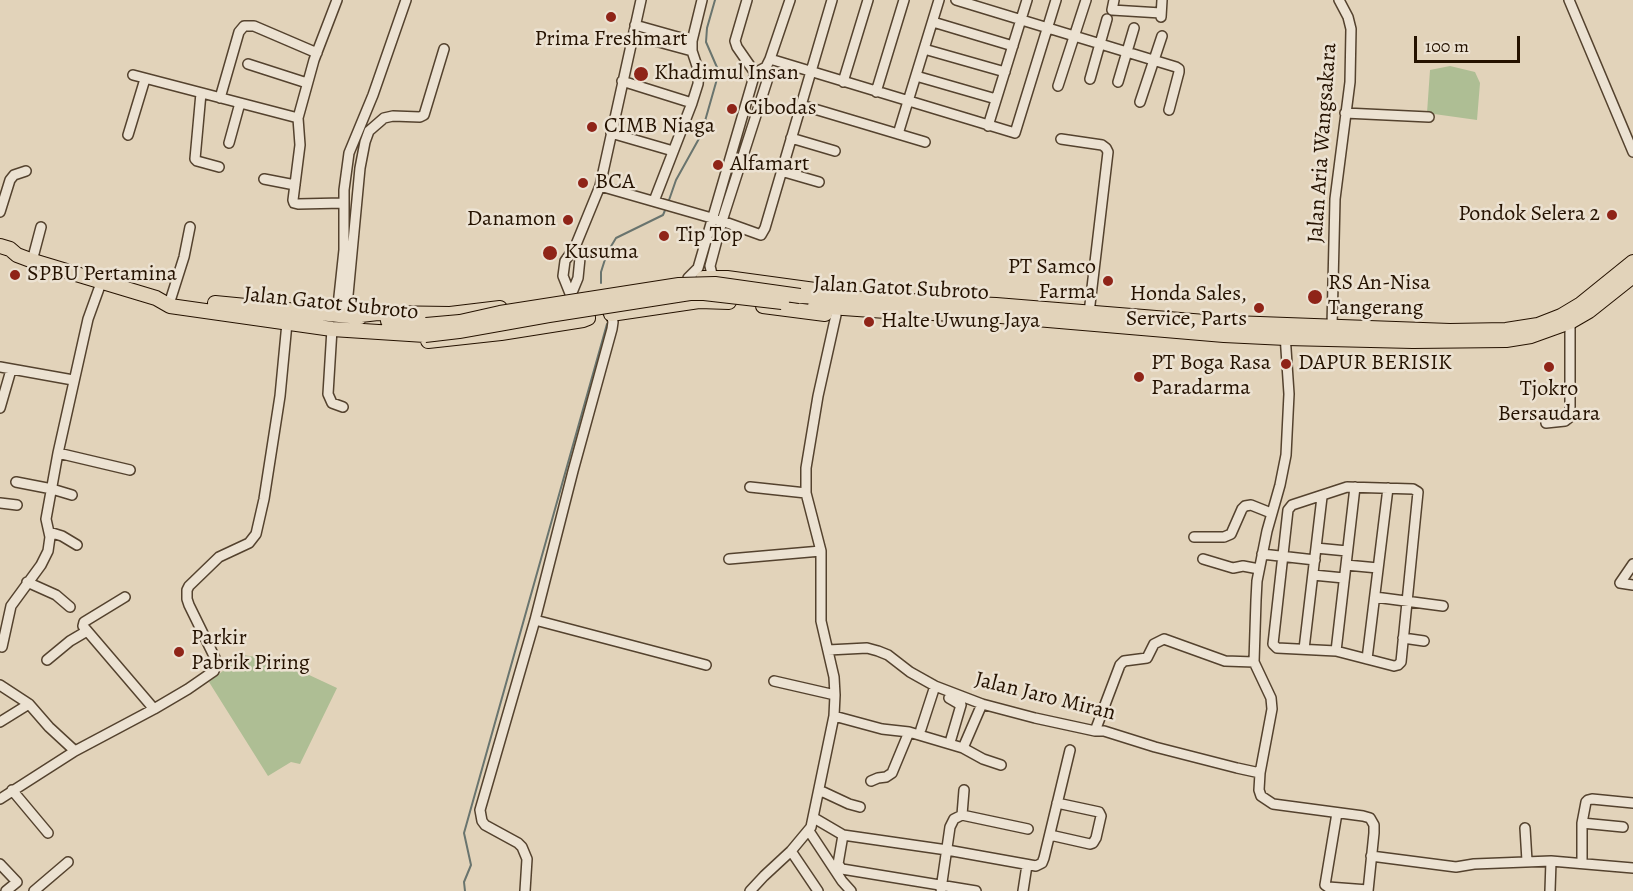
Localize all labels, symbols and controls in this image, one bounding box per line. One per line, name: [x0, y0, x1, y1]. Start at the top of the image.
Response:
marker: Prima Freshmart: [604, 10, 618, 24]
scale bar: [1417, 24, 1524, 62]
place label: Prima Freshmart: [534, 27, 688, 53]
text: 100 m: [1425, 34, 1469, 58]
street label: Jalan Aria Wangsakara: [1303, 42, 1343, 244]
place label: Khadimul Insan: [654, 61, 799, 87]
marker: Khadimul Insan: [632, 65, 650, 83]
place label: Cibodas: [744, 96, 817, 122]
marker: Cibodas: [725, 102, 739, 116]
place label: CIMB Niaga: [604, 114, 715, 140]
marker: CIMB Niaga: [585, 120, 599, 134]
place label: Alfamart: [730, 152, 809, 178]
marker: Alfamart: [711, 158, 725, 172]
place label: BCA: [595, 170, 635, 196]
marker: BCA: [576, 176, 590, 190]
place label: Pondok Selera 2: [1458, 202, 1600, 228]
place label: Danamon: [467, 207, 556, 233]
marker: Pondok Selera 2: [1605, 208, 1619, 222]
marker: Danamon: [561, 213, 575, 227]
place label: Tip Top: [676, 223, 743, 249]
marker: Tip Top: [657, 229, 671, 243]
place label: Kusuma: [564, 240, 639, 266]
marker: Kusuma: [541, 244, 559, 262]
place label: PT Samco Farma: [1008, 255, 1096, 306]
place label: SPBU Pertamina: [27, 262, 177, 288]
marker: SPBU Pertamina: [8, 268, 22, 282]
street label: Jalan Gatot Subroto: [813, 271, 989, 307]
place label: RS An-Nisa Tangerang: [1328, 271, 1431, 322]
marker: PT Samco Farma: [1101, 274, 1115, 288]
street label: Jalan Gatot Subroto: [242, 282, 420, 326]
place label: Honda Sales, Service, Parts: [1126, 282, 1247, 334]
marker: RS An-Nisa Tangerang: [1306, 288, 1324, 306]
marker: Honda Sales, Service, Parts: [1252, 301, 1266, 315]
place label: Halte Uwung Jaya: [881, 309, 1040, 335]
marker: Halte Uwung Jaya: [862, 315, 876, 329]
place label: PT Boga Rasa Paradarma: [1151, 351, 1271, 402]
place label: DAPUR BERISIK: [1298, 351, 1452, 377]
marker: DAPUR BERISIK: [1279, 357, 1293, 371]
marker: Tjokro Bersaudara: [1542, 360, 1556, 374]
marker: PT Boga Rasa Paradarma: [1132, 370, 1146, 384]
place label: Tjokro Bersaudara: [1498, 377, 1600, 428]
place label: Parkir Pabrik Piring: [191, 626, 310, 678]
marker: Parkir Pabrik Piring: [172, 645, 186, 659]
street label: Jalan Jaro Miran: [972, 667, 1118, 727]

